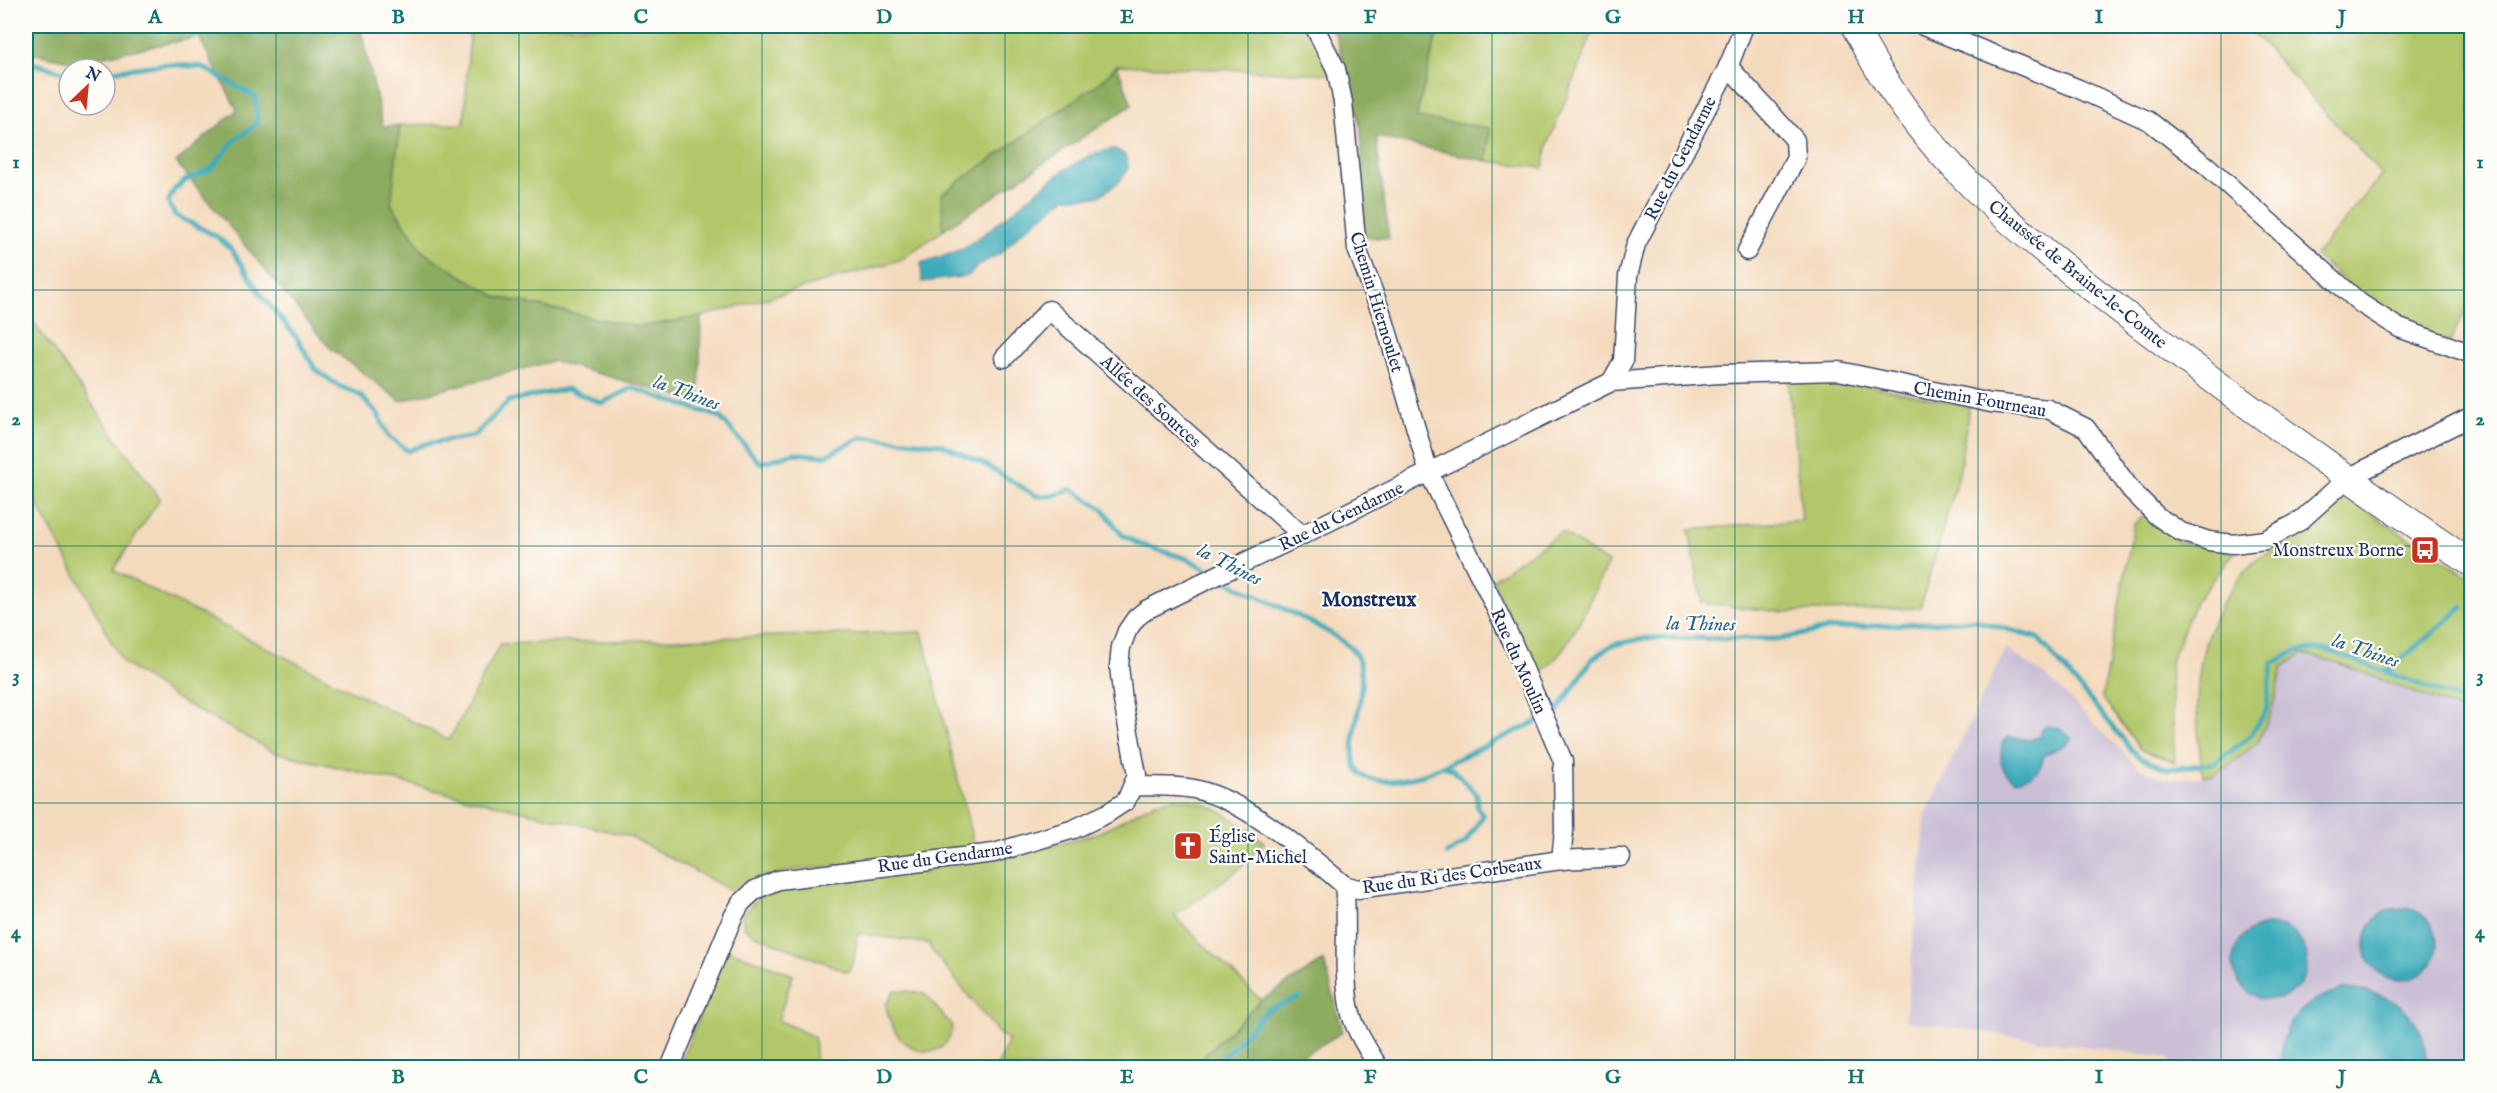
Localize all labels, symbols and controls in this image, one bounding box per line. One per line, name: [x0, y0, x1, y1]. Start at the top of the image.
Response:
text: A: [147, 5, 163, 30]
text: B: [391, 5, 405, 30]
text: C: [634, 5, 648, 30]
text: D: [876, 5, 892, 30]
text: E: [1120, 5, 1134, 30]
text: F: [1364, 5, 1377, 30]
text: G: [1605, 5, 1622, 30]
text: H: [1847, 5, 1865, 30]
text: I: [2095, 5, 2104, 30]
text: J: [2335, 5, 2347, 30]
north arrow: [57, 57, 117, 117]
text: N: [81, 63, 103, 87]
street label: Rue du Gendarme: [1640, 93, 1723, 225]
text: 1: [12, 150, 20, 175]
text: 1: [2476, 150, 2484, 175]
street label: Chaussée de Braine-le-Comte: [1983, 196, 2171, 355]
street label: Chemin Hiernoulet: [1343, 229, 1408, 376]
street label: Allée des Sources: [1094, 350, 1205, 453]
water label: la Thines: [650, 370, 723, 417]
street label: Chemin Fourneau: [1911, 377, 2048, 423]
text: 2: [11, 407, 21, 432]
text: 2: [2475, 407, 2485, 432]
street label: Rue du Gendarme: [1275, 477, 1408, 558]
bus stop icon: Monstreux Borne: [2409, 534, 2441, 566]
water label: la Thines: [1193, 539, 1266, 592]
place label: Monstreux Borne: [2273, 540, 2404, 563]
district label: Monstreux: [1321, 587, 1417, 614]
street label: Rue du Moulin: [1484, 605, 1551, 718]
water label: la Thines: [1666, 611, 1736, 638]
water label: la Thines: [2329, 628, 2403, 675]
text: 3: [12, 664, 20, 689]
text: 3: [2476, 664, 2484, 689]
place label: Église Saint-Michel: [1209, 824, 1307, 870]
church icon: Église Saint-Michel: [1172, 830, 1204, 862]
street label: Rue du Gendarme: [876, 838, 1014, 879]
street label: Rue du Ri des Corbeaux: [1361, 852, 1544, 900]
text: 4: [11, 920, 22, 945]
text: 4: [2475, 920, 2486, 945]
text: A: [147, 1065, 163, 1090]
text: B: [391, 1065, 405, 1090]
text: C: [634, 1065, 648, 1090]
text: D: [876, 1065, 892, 1090]
text: E: [1120, 1065, 1134, 1090]
text: F: [1364, 1065, 1377, 1090]
text: G: [1605, 1065, 1622, 1090]
text: H: [1847, 1065, 1865, 1090]
text: I: [2095, 1065, 2104, 1090]
text: J: [2335, 1065, 2347, 1090]

